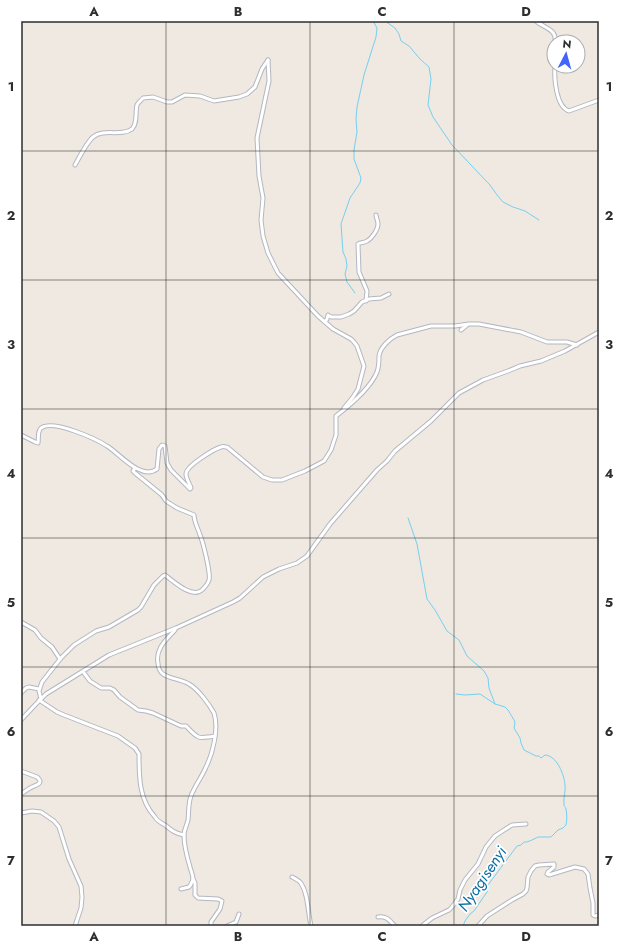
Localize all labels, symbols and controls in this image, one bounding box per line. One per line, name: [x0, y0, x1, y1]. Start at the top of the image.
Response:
text: A: [88, 2, 99, 21]
text: B: [234, 2, 243, 21]
text: C: [377, 2, 387, 21]
text: D: [521, 2, 531, 21]
north arrow: [546, 34, 586, 74]
text: N: [562, 36, 572, 52]
text: 1: [8, 77, 14, 96]
text: 1: [606, 77, 612, 96]
text: 2: [7, 206, 15, 225]
text: 2: [605, 206, 613, 225]
text: 3: [7, 335, 15, 354]
text: 3: [605, 335, 613, 354]
text: 4: [6, 464, 16, 483]
text: 4: [604, 464, 614, 483]
text: 5: [7, 593, 15, 612]
text: 5: [605, 593, 613, 612]
text: 6: [7, 722, 16, 741]
text: 6: [605, 722, 614, 741]
water label: Nyagisenyi: [452, 841, 513, 916]
text: 7: [7, 851, 15, 870]
text: 7: [605, 851, 613, 870]
text: A: [88, 927, 99, 946]
text: B: [234, 927, 243, 946]
text: C: [377, 927, 387, 946]
text: D: [521, 927, 531, 946]

